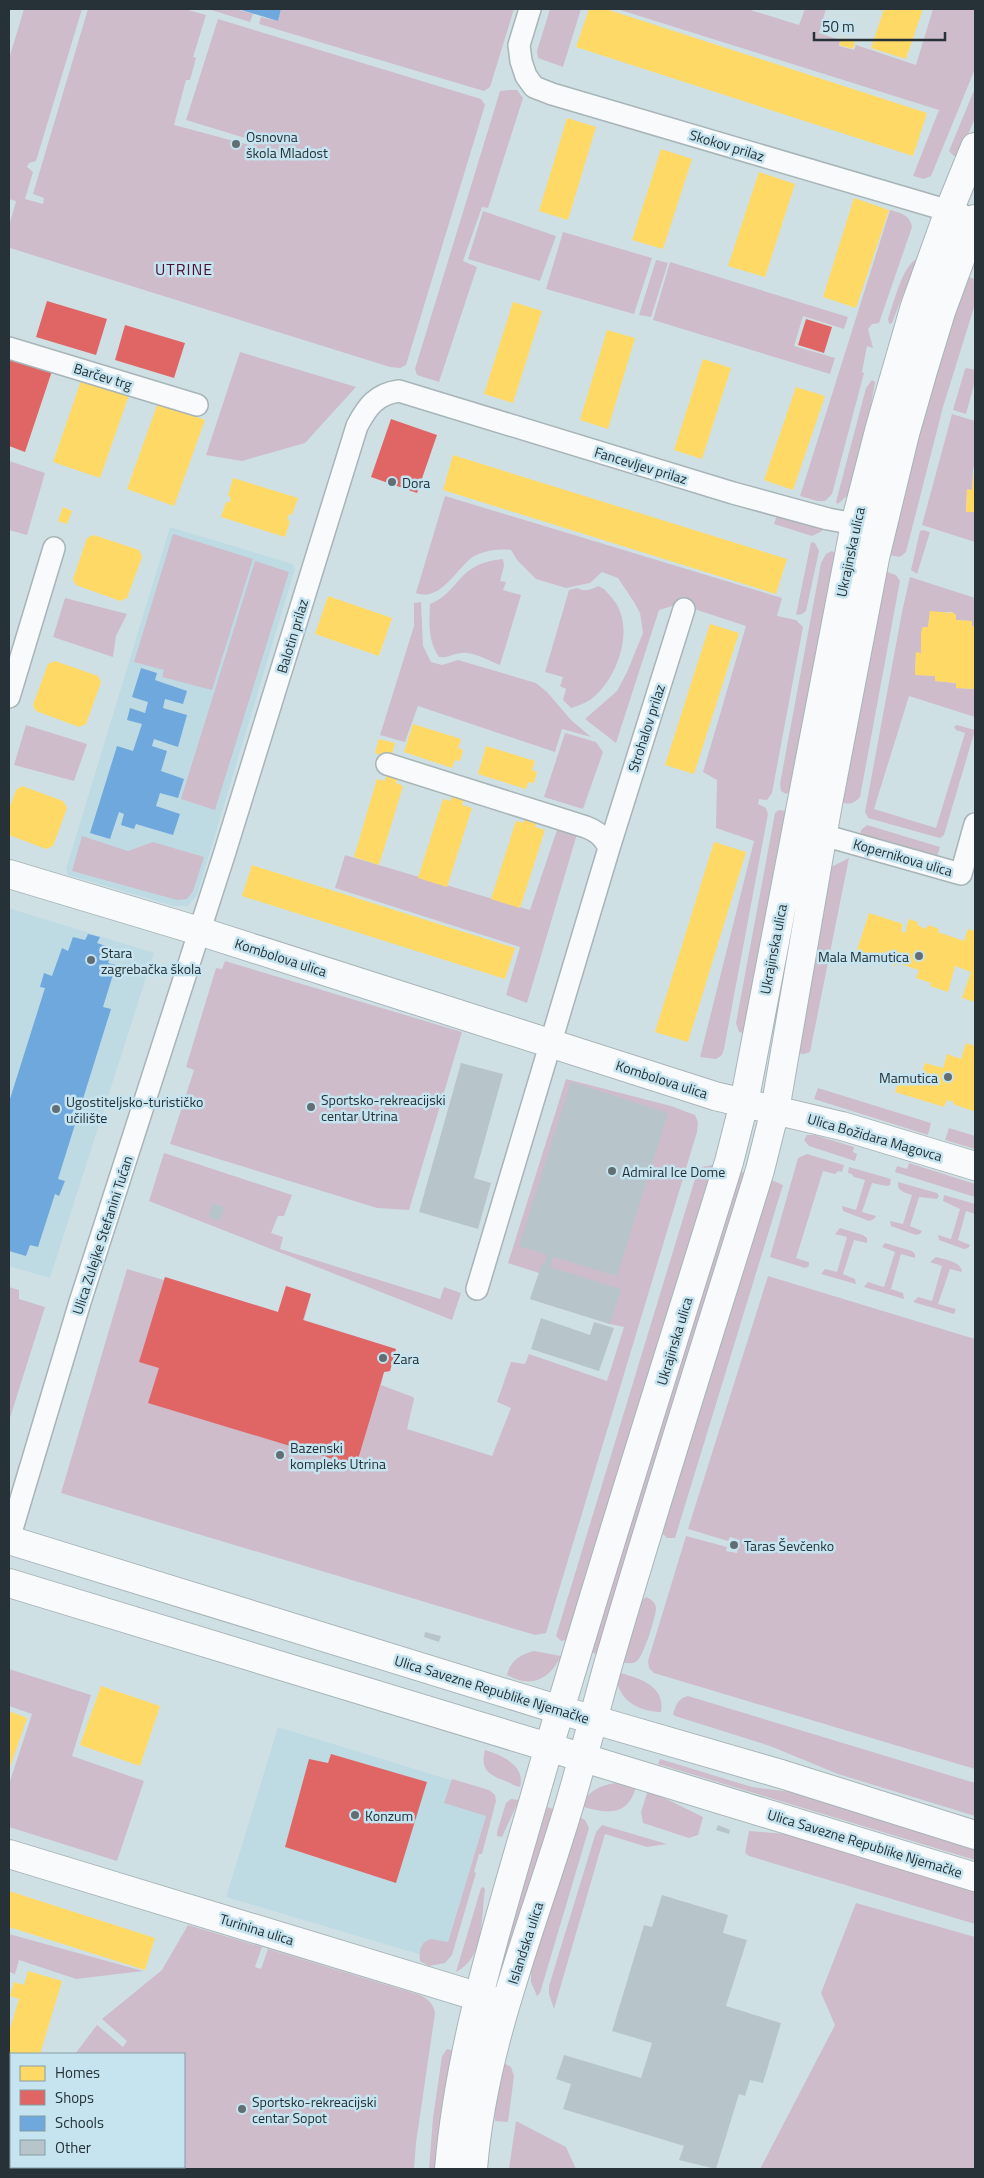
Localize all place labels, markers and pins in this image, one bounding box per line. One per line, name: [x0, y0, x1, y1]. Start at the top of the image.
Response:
place label: Osnovna škola Mladost: [246, 126, 328, 163]
marker: Osnovna škola Mladost: [230, 138, 242, 150]
place label: Dora: [402, 472, 430, 493]
marker: Dora: [386, 476, 398, 488]
place label: Stara zagrebačka škola: [101, 942, 201, 979]
place label: Mala Mamutica: [818, 946, 909, 967]
marker: Mala Mamutica: [913, 950, 925, 962]
marker: Stara zagrebačka škola: [85, 954, 97, 966]
place label: Mamutica: [879, 1067, 938, 1088]
marker: Mamutica: [942, 1071, 954, 1083]
place label: Sportsko-rekreacijski centar Utrina: [321, 1089, 445, 1126]
place label: Ugostiteljsko-turističko učilište: [66, 1091, 203, 1128]
marker: Sportsko-rekreacijski centar Utrina: [305, 1101, 317, 1113]
marker: Ugostiteljsko-turističko učilište: [50, 1103, 62, 1115]
place label: Admiral Ice Dome: [622, 1161, 725, 1182]
marker: Admiral Ice Dome: [606, 1165, 618, 1177]
place label: Zara: [393, 1348, 419, 1369]
marker: Zara: [377, 1352, 389, 1364]
place label: Bazenski kompleks Utrina: [290, 1437, 386, 1474]
marker: Bazenski kompleks Utrina: [274, 1449, 286, 1461]
place label: Taras Ševčenko: [744, 1535, 834, 1556]
marker: Taras Ševčenko: [728, 1539, 740, 1551]
place label: Konzum: [365, 1805, 413, 1826]
marker: Konzum: [349, 1809, 361, 1821]
place label: Sportsko-rekreacijski centar Sopot: [252, 2091, 376, 2128]
marker: Sportsko-rekreacijski centar Sopot: [236, 2103, 248, 2115]

